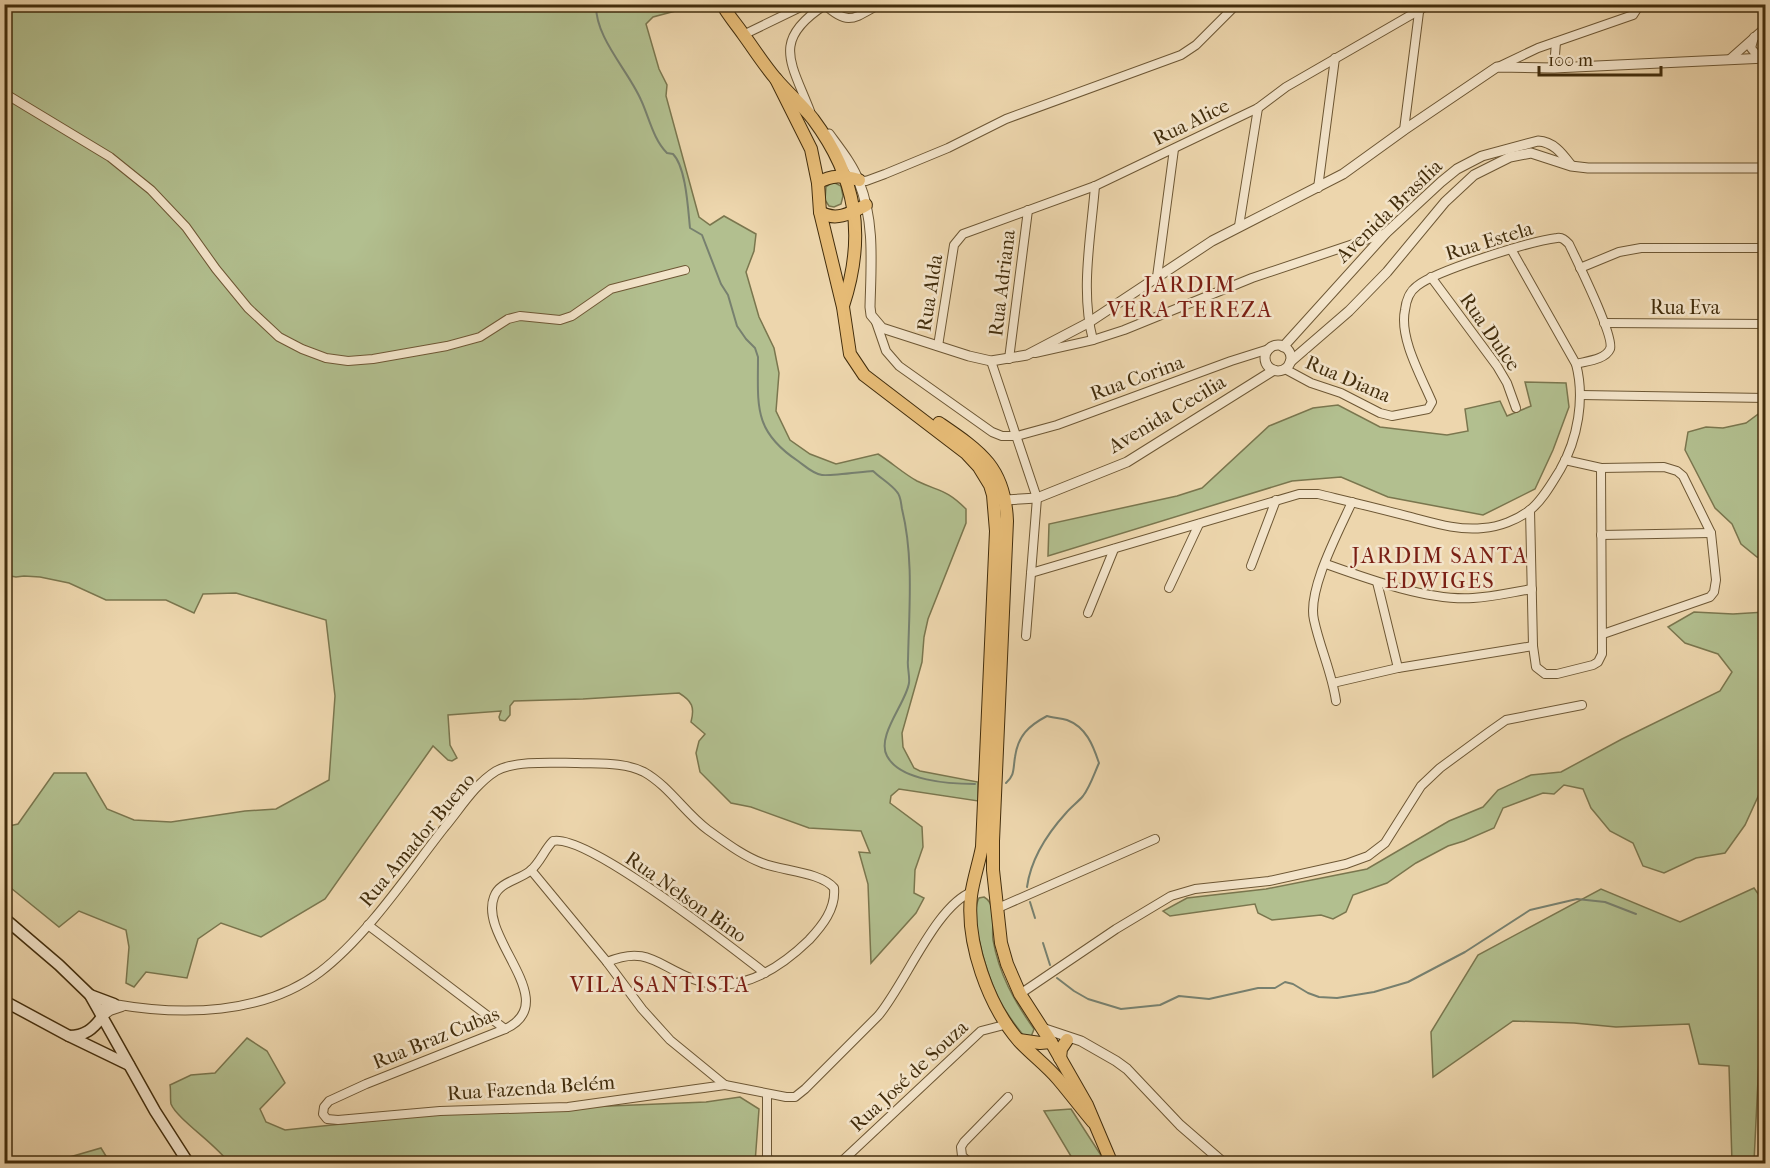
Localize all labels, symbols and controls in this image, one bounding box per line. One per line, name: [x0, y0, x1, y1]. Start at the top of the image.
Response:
scale bar: [1539, 39, 1660, 77]
text: 100 m: [1548, 50, 1593, 71]
street label: Rua Alice: [1149, 94, 1233, 150]
street label: Avenida Brasília: [1330, 154, 1447, 268]
street label: Rua Estela: [1442, 217, 1536, 265]
street label: Rua Adriana: [984, 228, 1020, 338]
street label: Rua Alda: [913, 252, 948, 333]
district label: JARDIM VERA TEREZA: [1106, 272, 1273, 323]
street label: Rua Dulce: [1455, 289, 1525, 375]
street label: Rua Eva: [1650, 296, 1721, 319]
street label: Rua Corina: [1087, 350, 1188, 406]
street label: Rua Diana: [1302, 351, 1395, 408]
street label: Avenida Cecilia: [1103, 370, 1230, 459]
district label: JARDIM SANTA EDWIGES: [1349, 543, 1529, 594]
street label: Rua Amador Bueno: [354, 769, 480, 911]
street label: Rua Nelson Bino: [621, 847, 751, 947]
district label: VILA SANTISTA: [569, 972, 750, 998]
street label: Rua Braz Cubas: [369, 1002, 503, 1074]
street label: Rua José de Souza: [845, 1015, 973, 1136]
street label: Rua Fazenda Belém: [446, 1071, 616, 1105]

